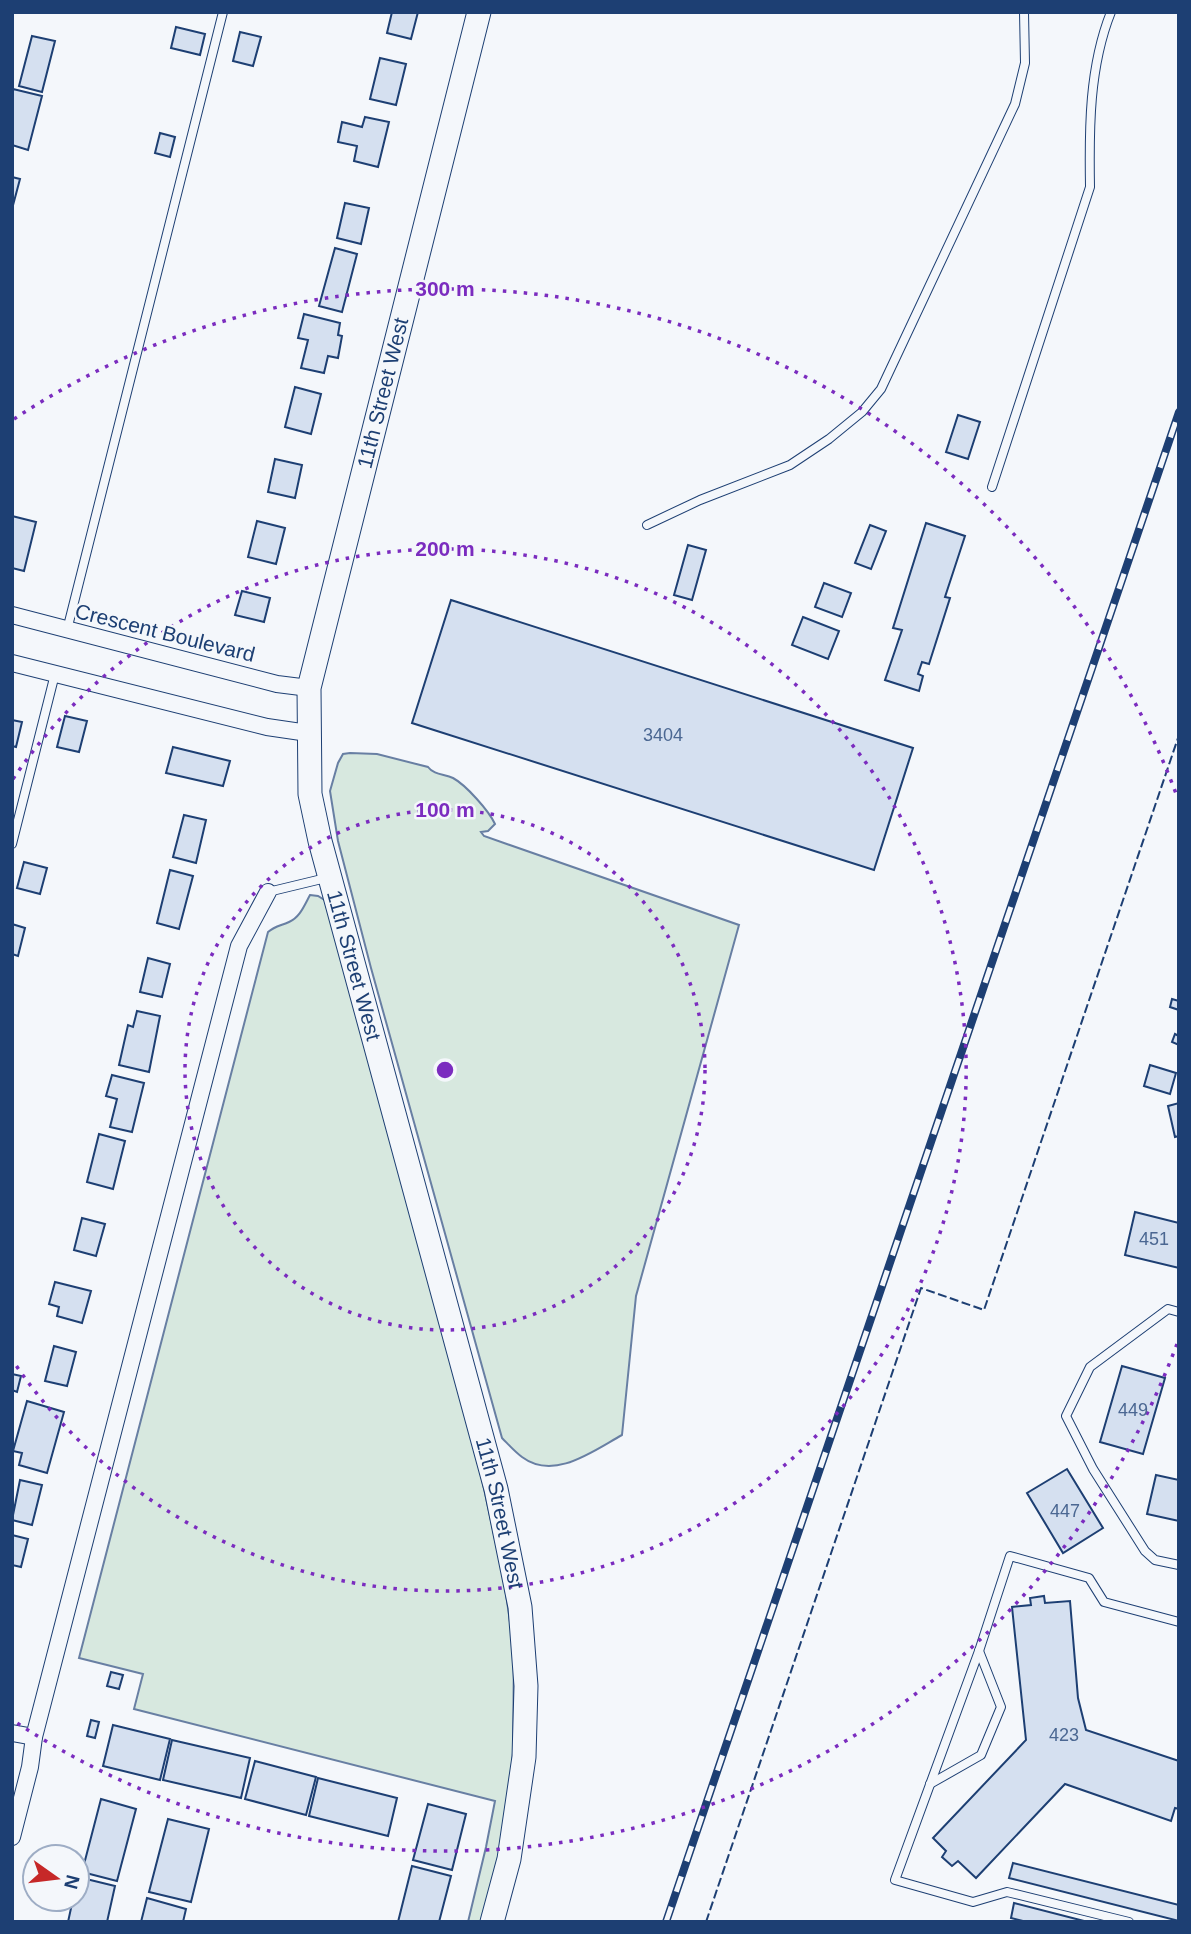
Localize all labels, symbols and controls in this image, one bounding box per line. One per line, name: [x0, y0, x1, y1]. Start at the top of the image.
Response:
text: 300 m: [415, 277, 475, 300]
street label: 11th Street West: [353, 315, 412, 471]
text: 200 m: [415, 537, 475, 560]
street label: Crescent Boulevard: [73, 599, 257, 666]
house number: 3404: [643, 725, 683, 745]
text: 100 m: [415, 798, 475, 821]
street label: 11th Street West: [323, 888, 386, 1043]
centre of rings: [433, 1058, 457, 1082]
house number: 451: [1139, 1229, 1169, 1249]
house number: 449: [1118, 1400, 1148, 1420]
street label: 11th Street West: [472, 1435, 528, 1591]
house number: 447: [1050, 1501, 1080, 1521]
house number: 423: [1049, 1725, 1079, 1745]
north arrow: [21, 1843, 91, 1913]
text: N: [60, 1873, 84, 1891]

